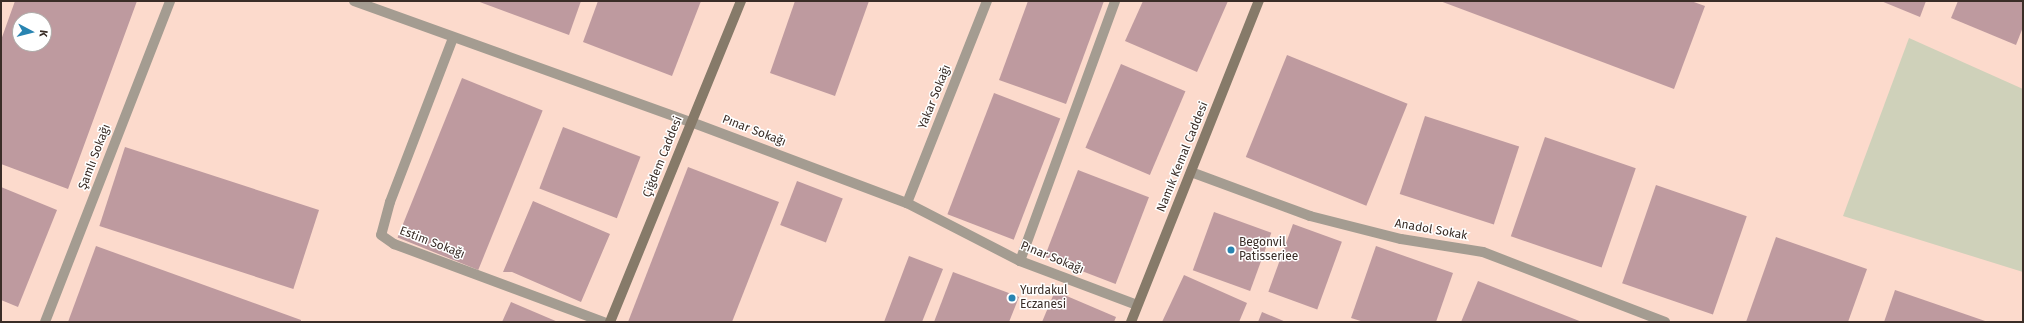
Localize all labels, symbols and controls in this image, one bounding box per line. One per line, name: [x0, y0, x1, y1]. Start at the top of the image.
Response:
north arrow: [12, 12, 52, 52]
text: K: [37, 29, 50, 38]
street label: Yakar Sokağı: [916, 63, 954, 131]
street label: Namık Kemal Caddesi: [1154, 100, 1212, 214]
street label: Pınar Sokağı: [720, 112, 788, 150]
street label: Çiğdem Caddesi: [640, 114, 686, 200]
street label: Şamlı Sokağı: [76, 122, 114, 192]
street label: Anadol Sokak: [1394, 217, 1468, 243]
street label: Estim Sokağı: [397, 224, 467, 262]
place label: Begonvil Patisseriee: [1239, 236, 1298, 264]
street label: Pınar Sokağı: [1018, 239, 1086, 277]
marker: Begonvil Patisseriee: [1226, 245, 1236, 255]
place label: Yurdakul Eczanesi: [1020, 284, 1068, 312]
marker: Yurdakul Eczanesi: [1007, 293, 1017, 303]

